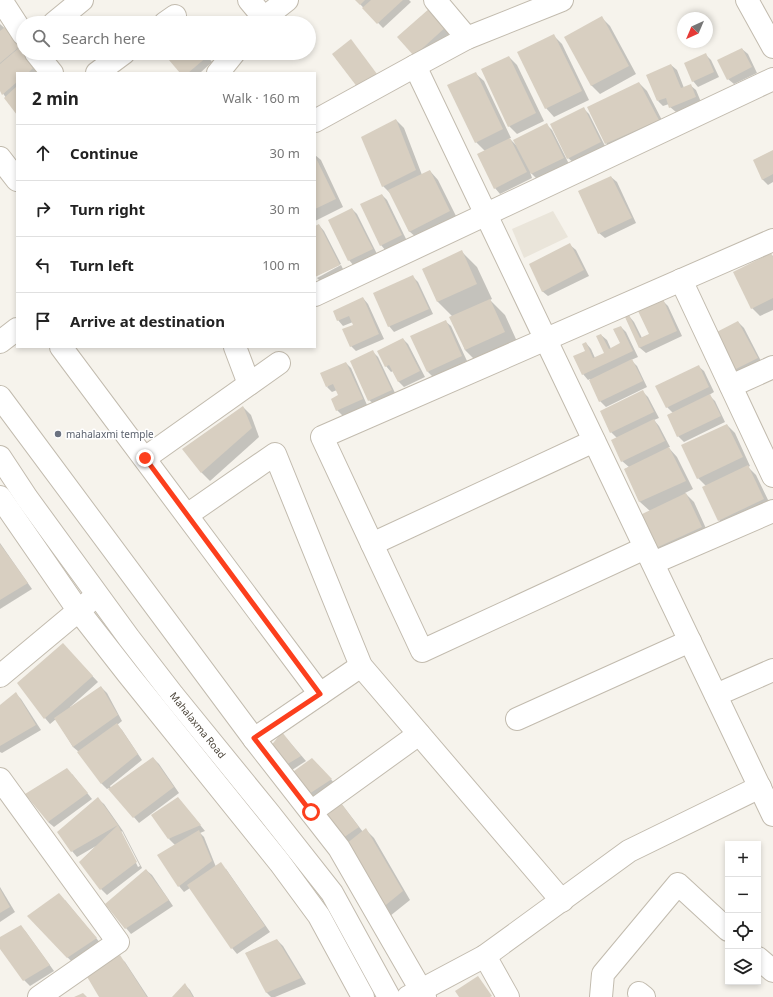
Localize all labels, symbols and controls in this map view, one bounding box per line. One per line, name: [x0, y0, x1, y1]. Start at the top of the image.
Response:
north arrow: [677, 12, 713, 48]
search box: [16, 16, 316, 60]
icon: search: [30, 27, 52, 49]
text: Search here: [62, 28, 145, 48]
text: 2 min: [32, 87, 79, 110]
text: Walk · 160 m: [222, 89, 300, 107]
icon: ahead: [32, 142, 54, 164]
text: Continue: [70, 143, 138, 163]
text: 30 m: [270, 144, 300, 162]
icon: right: [32, 198, 54, 220]
text: Turn right: [70, 199, 145, 219]
text: 30 m: [270, 200, 300, 218]
icon: left: [32, 254, 54, 276]
text: Turn left: [70, 255, 134, 275]
text: 100 m: [262, 256, 300, 274]
icon: arrive: [32, 310, 54, 332]
text: Arrive at destination: [70, 311, 225, 331]
place label: mahalaxmi temple: [66, 427, 154, 441]
marker: mahalaxmi temple: [53, 429, 63, 439]
route end: [136, 449, 154, 467]
street label: Mahalaxma Road: [167, 689, 229, 761]
route start: [302, 803, 320, 821]
map controls: [725, 841, 761, 985]
button: +: [725, 841, 761, 877]
button: −: [725, 877, 761, 913]
button: locate: [725, 913, 761, 949]
button: layers: [725, 949, 761, 985]

